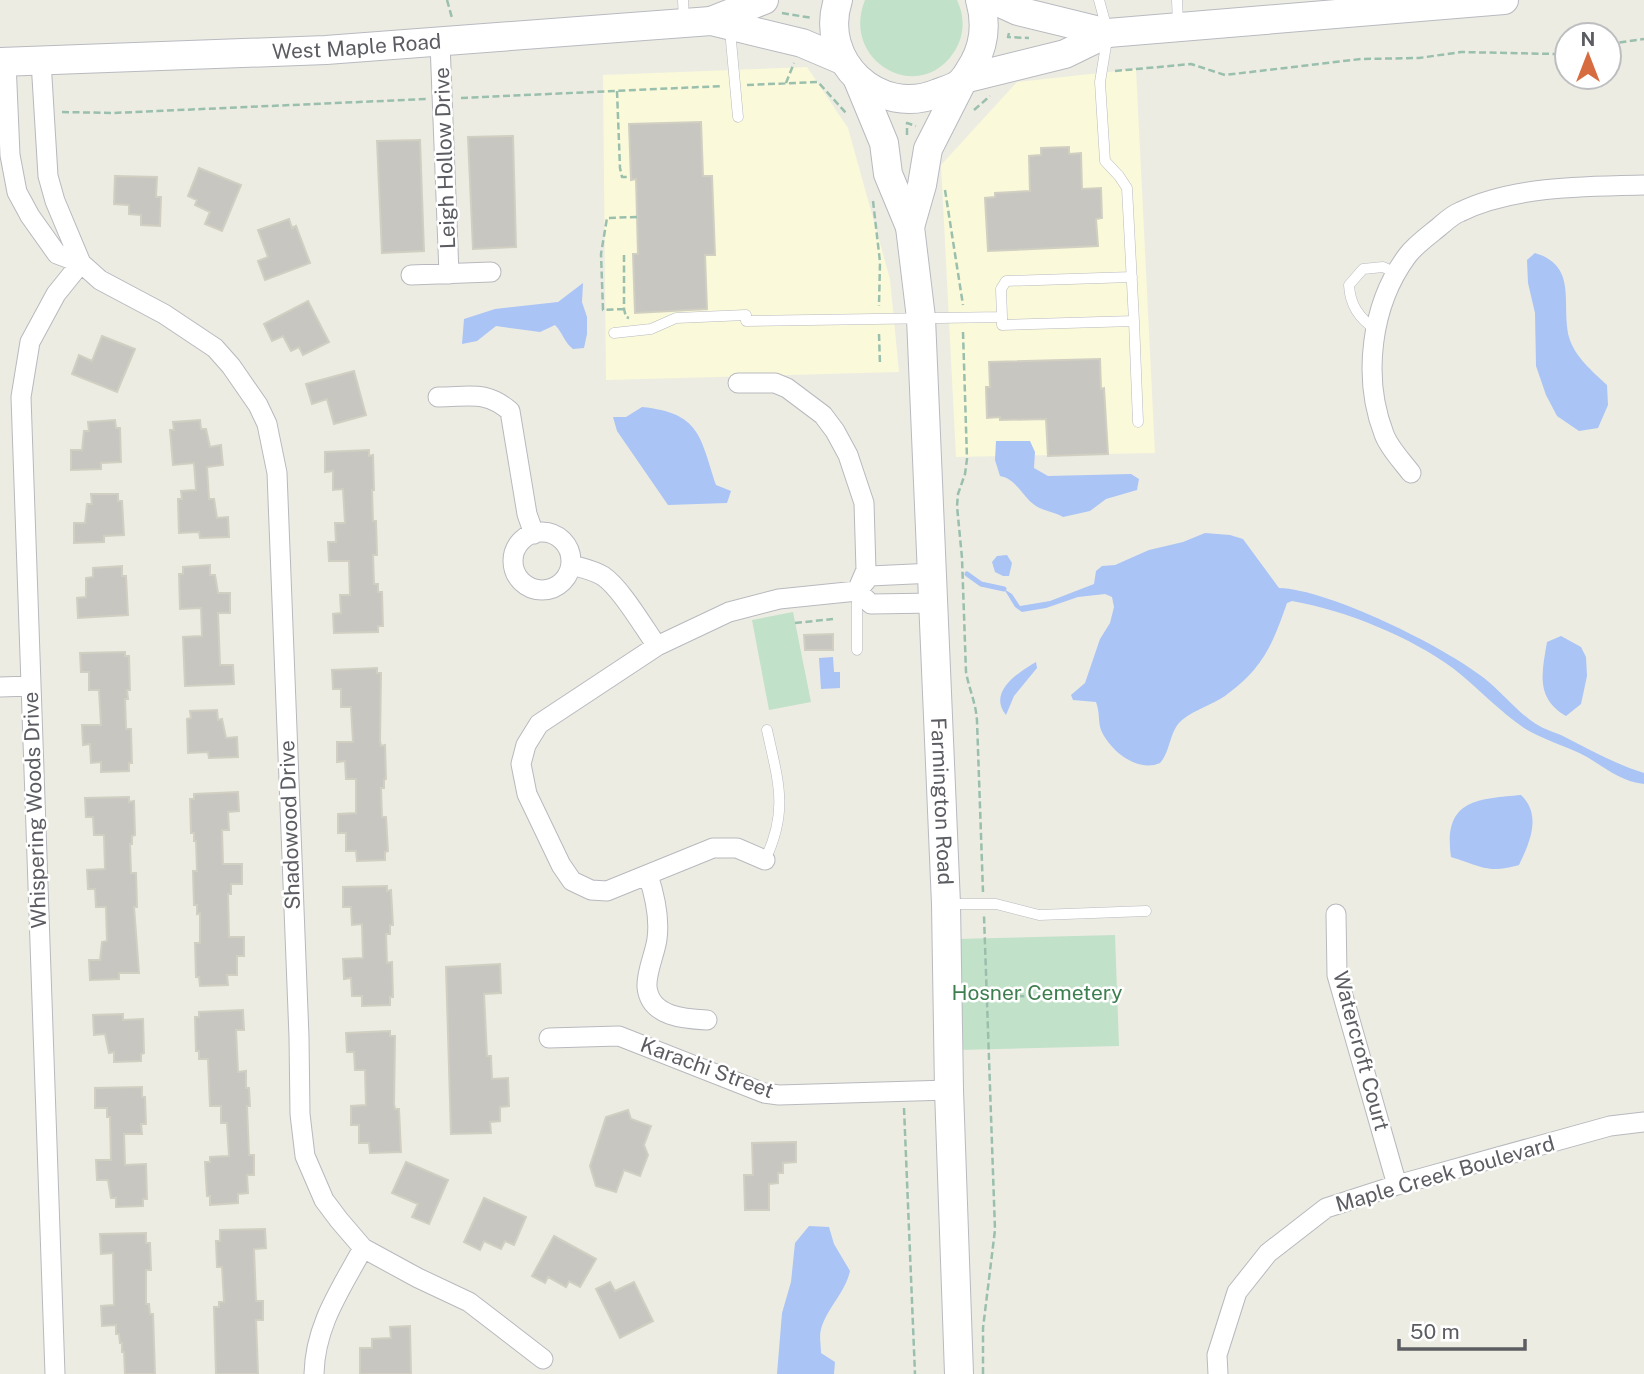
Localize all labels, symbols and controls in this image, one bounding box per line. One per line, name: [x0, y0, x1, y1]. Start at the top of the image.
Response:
north arrow: [1553, 21, 1623, 91]
street label: West Maple Road: [271, 28, 442, 64]
text: N: [1581, 28, 1595, 50]
street label: Leigh Hollow Drive: [429, 67, 460, 249]
street label: Whispering Woods Drive: [18, 691, 51, 929]
street label: Farmington Road: [926, 717, 958, 885]
street label: Shadowood Drive: [274, 740, 305, 910]
street label: Watercroft Court: [1328, 968, 1395, 1134]
park label: Hosner Cemetery: [951, 980, 1123, 1005]
street label: Karachi Street: [637, 1032, 777, 1103]
street label: Maple Creek Boulevard: [1332, 1130, 1557, 1217]
scale bar: [1399, 1308, 1525, 1352]
text: 50 m: [1410, 1319, 1460, 1344]

